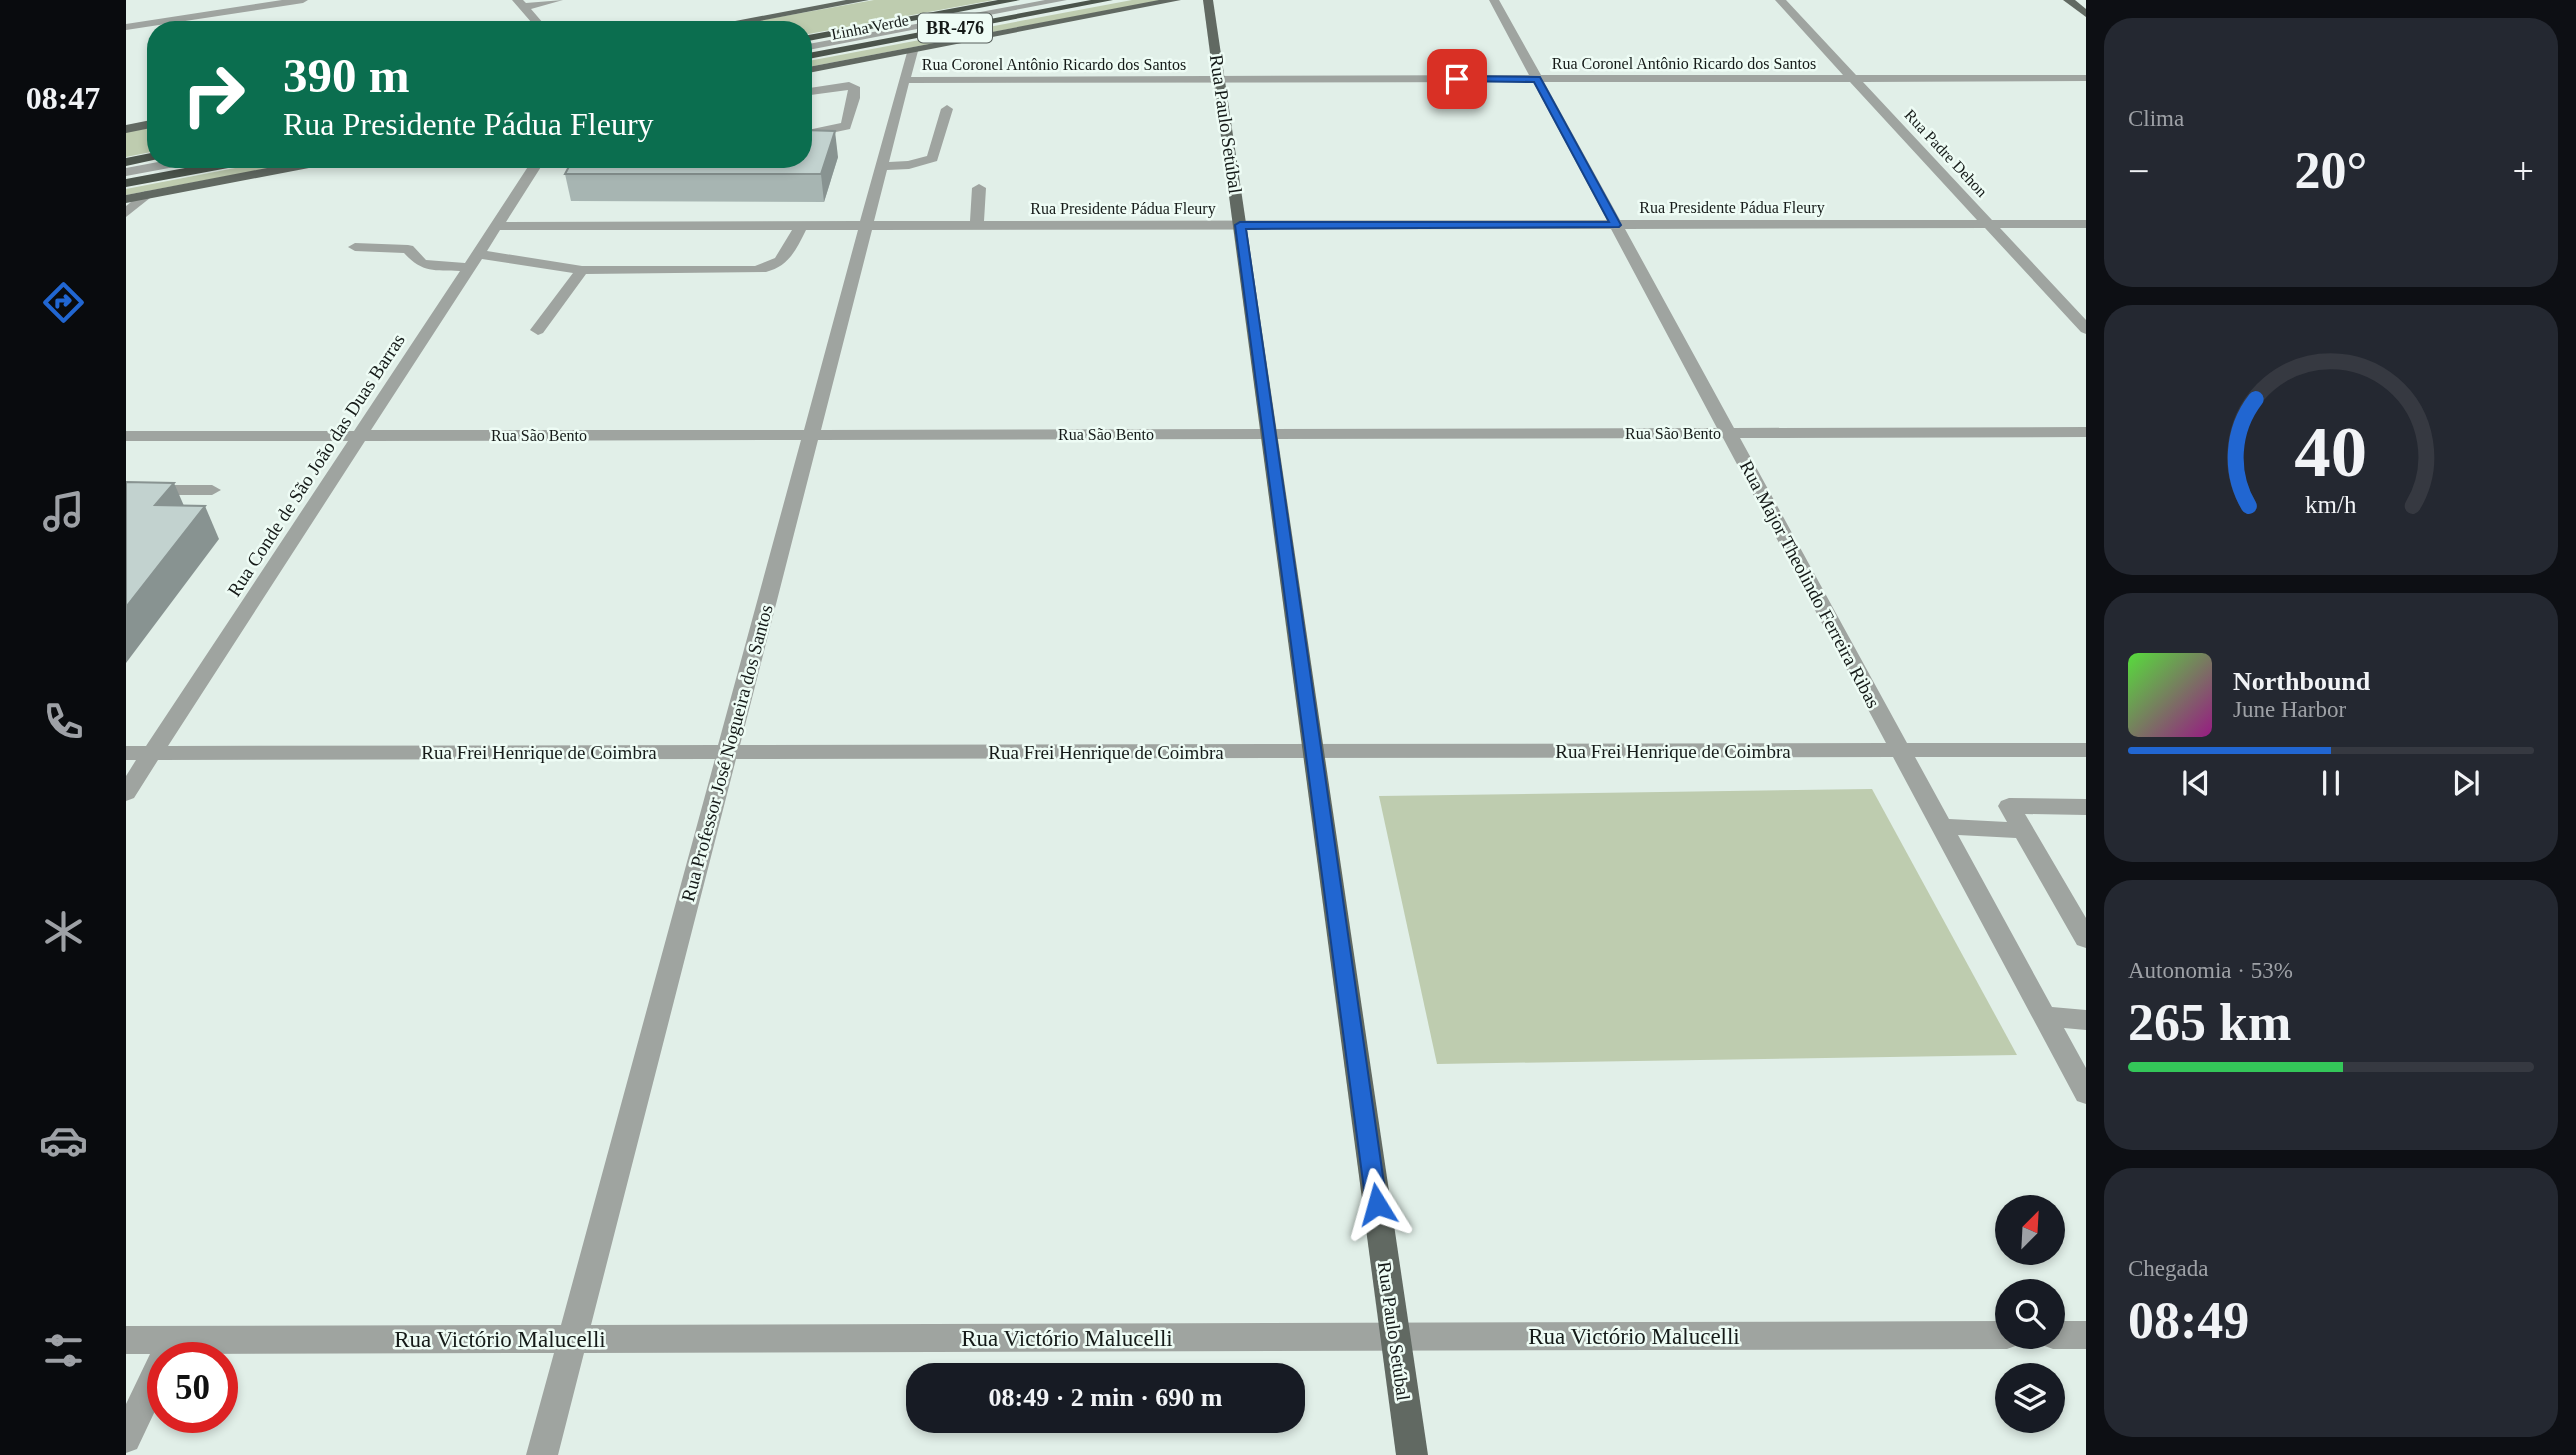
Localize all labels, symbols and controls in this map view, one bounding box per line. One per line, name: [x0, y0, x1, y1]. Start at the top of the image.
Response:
street label: Linha Verde: [830, 11, 910, 43]
road number: BR-476: [918, 13, 992, 42]
text: 390 m: [283, 48, 410, 103]
icon: right: [168, 49, 259, 140]
pin: [1427, 49, 1487, 109]
street label: Rua Paulo Setúbal: [1206, 53, 1246, 195]
street label: Rua Coronel Antônio Ricardo dos Santos: [1552, 55, 1816, 72]
street label: Rua Coronel Antônio Ricardo dos Santos: [922, 56, 1186, 73]
icon: arrive: [1438, 60, 1476, 98]
text: 08:47: [26, 80, 100, 116]
text: Rua Presidente Pádua Fleury: [283, 106, 654, 142]
street label: Rua Padre Dehon: [1901, 106, 1991, 200]
text: Clima: [2128, 106, 2184, 131]
text: 20°: [2295, 142, 2367, 199]
text: −: [2128, 150, 2149, 192]
text: +: [2513, 150, 2534, 192]
street label: Rua Presidente Pádua Fleury: [1639, 199, 1825, 217]
street label: Rua Presidente Pádua Fleury: [1030, 200, 1216, 218]
icon: directions: [39, 278, 88, 327]
street label: Rua Conde de São João das Duas Barras: [223, 330, 409, 600]
text: 40: [2295, 412, 2367, 493]
street label: Rua São Bento: [1625, 425, 1721, 442]
street label: Rua São Bento: [1058, 426, 1154, 443]
street label: Rua São Bento: [491, 427, 587, 444]
street label: Rua Major Theolindo Ferreira Ribas: [1736, 457, 1884, 711]
icon: music: [39, 487, 88, 536]
text: km/h: [2305, 491, 2357, 518]
street label: Rua Professor José Nogueira dos Santos: [677, 602, 777, 904]
text: Northbound: [2233, 667, 2370, 696]
icon: phone: [39, 697, 88, 746]
text: June Harbor: [2233, 697, 2346, 722]
street label: Rua Frei Henrique de Coimbra: [1555, 741, 1791, 762]
street label: Rua Frei Henrique de Coimbra: [421, 742, 657, 763]
street label: Rua Frei Henrique de Coimbra: [988, 742, 1224, 763]
icon: previous: [2177, 764, 2215, 802]
icon: pause: [2312, 764, 2350, 802]
icon: next: [2447, 764, 2485, 802]
icon: climate: [39, 907, 88, 956]
text: Autonomia · 53%: [2128, 958, 2293, 983]
text: 265 km: [2128, 994, 2291, 1051]
icon: car: [39, 1116, 88, 1165]
position arrow: [1340, 1167, 1414, 1241]
north arrow: [1995, 1195, 2065, 1265]
map controls: [1995, 1195, 2065, 1433]
text: Chegada: [2128, 1256, 2208, 1281]
street label: Rua Paulo Setúbal: [1374, 1260, 1414, 1402]
button: search: [1995, 1279, 2065, 1349]
text: 08:49: [2128, 1292, 2249, 1349]
street label: Rua Victório Malucelli: [1528, 1324, 1740, 1349]
icon: filters: [39, 1326, 88, 1375]
street label: Rua Victório Malucelli: [961, 1326, 1173, 1351]
street label: Rua Victório Malucelli: [394, 1327, 606, 1352]
speed limit sign: 50: [147, 1342, 238, 1433]
button: layers: [1995, 1363, 2065, 1433]
text: 08:49 · 2 min · 690 m: [989, 1383, 1223, 1412]

